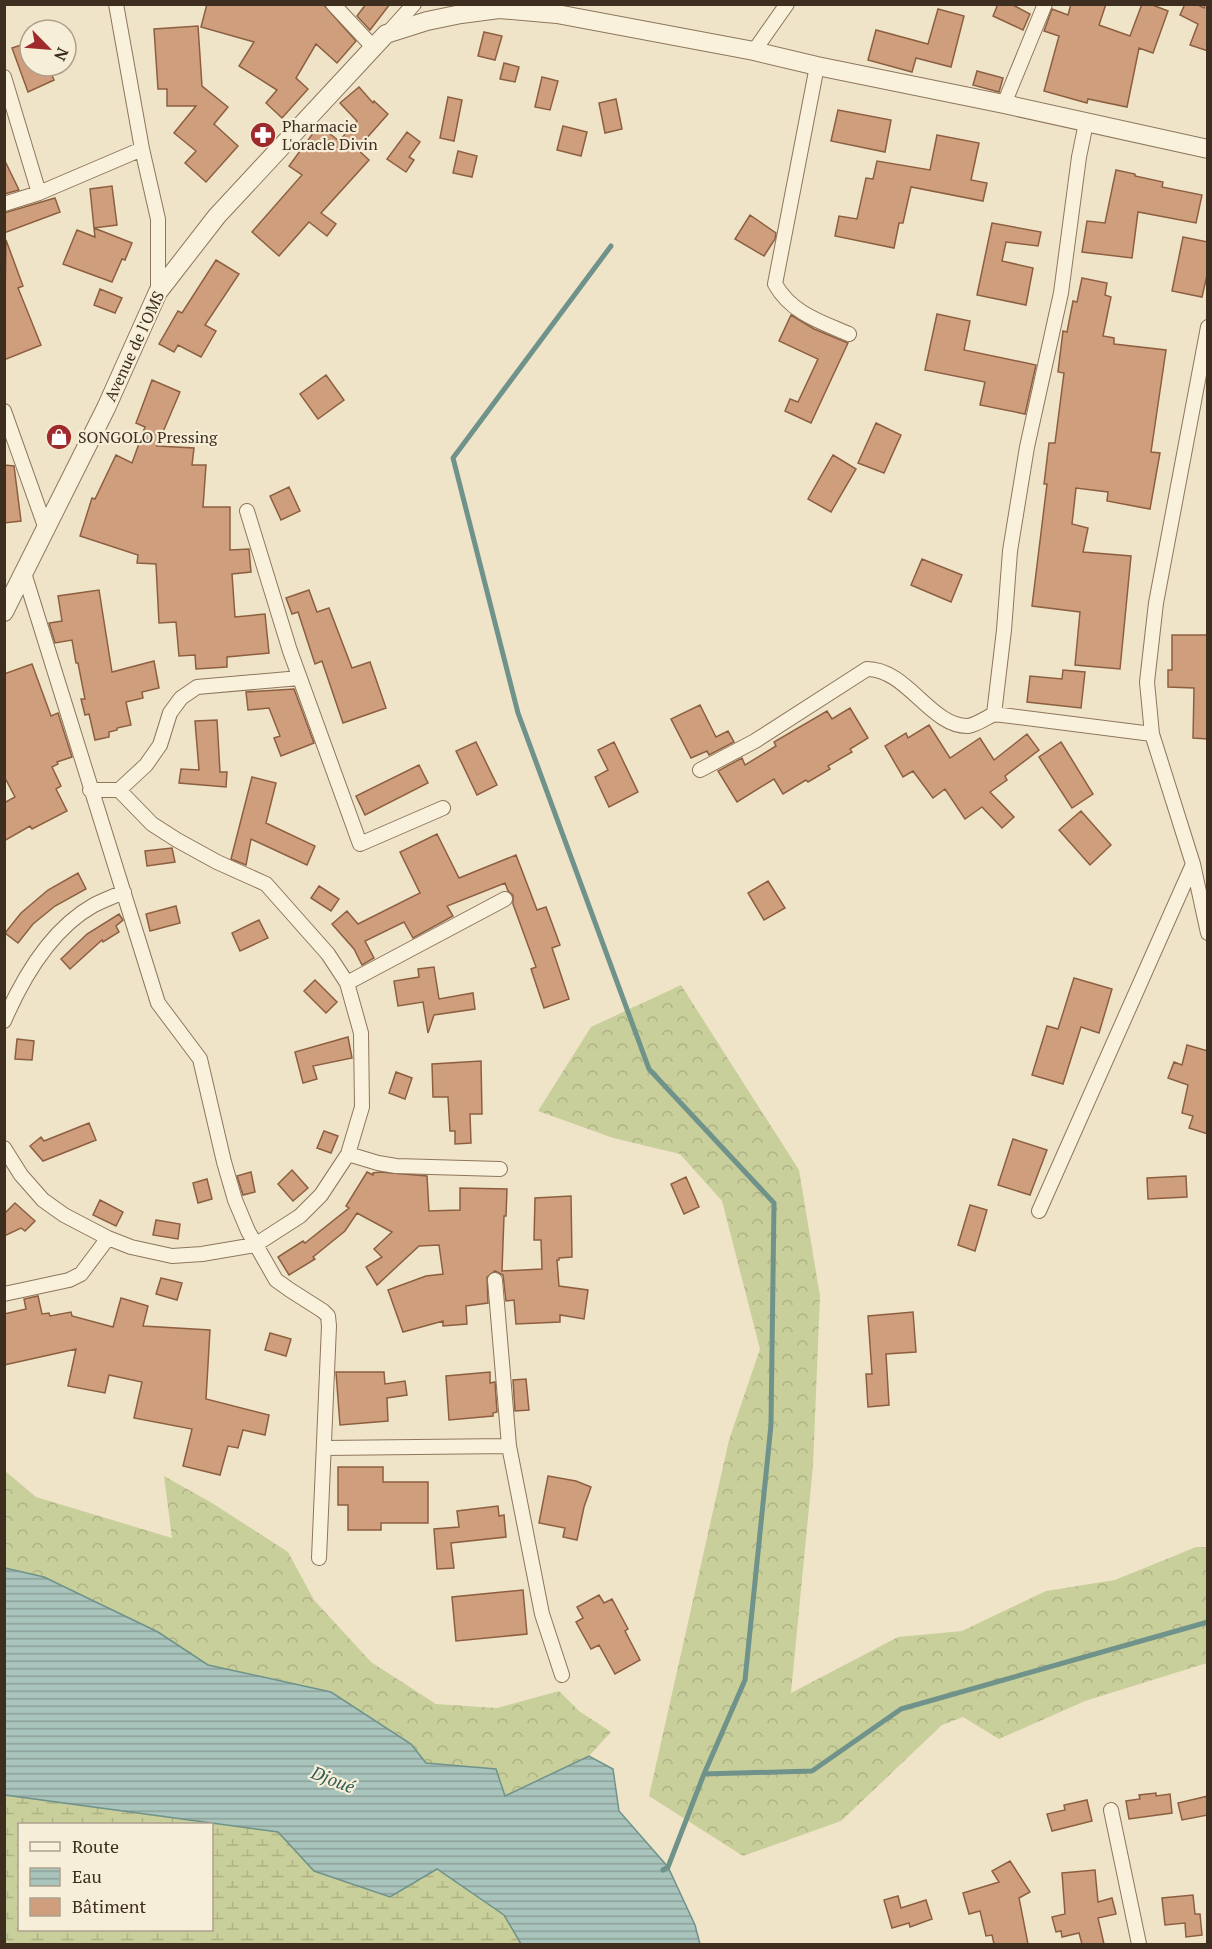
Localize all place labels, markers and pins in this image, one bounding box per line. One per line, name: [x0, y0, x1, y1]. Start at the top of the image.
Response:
place label: Pharmacie L'oracle Divin: [282, 115, 378, 155]
pharmacy icon: Pharmacie L'oracle Divin: [248, 120, 278, 150]
shop icon: SONGOLO Pressing: [44, 422, 74, 452]
place label: SONGOLO Pressing: [78, 426, 218, 448]

